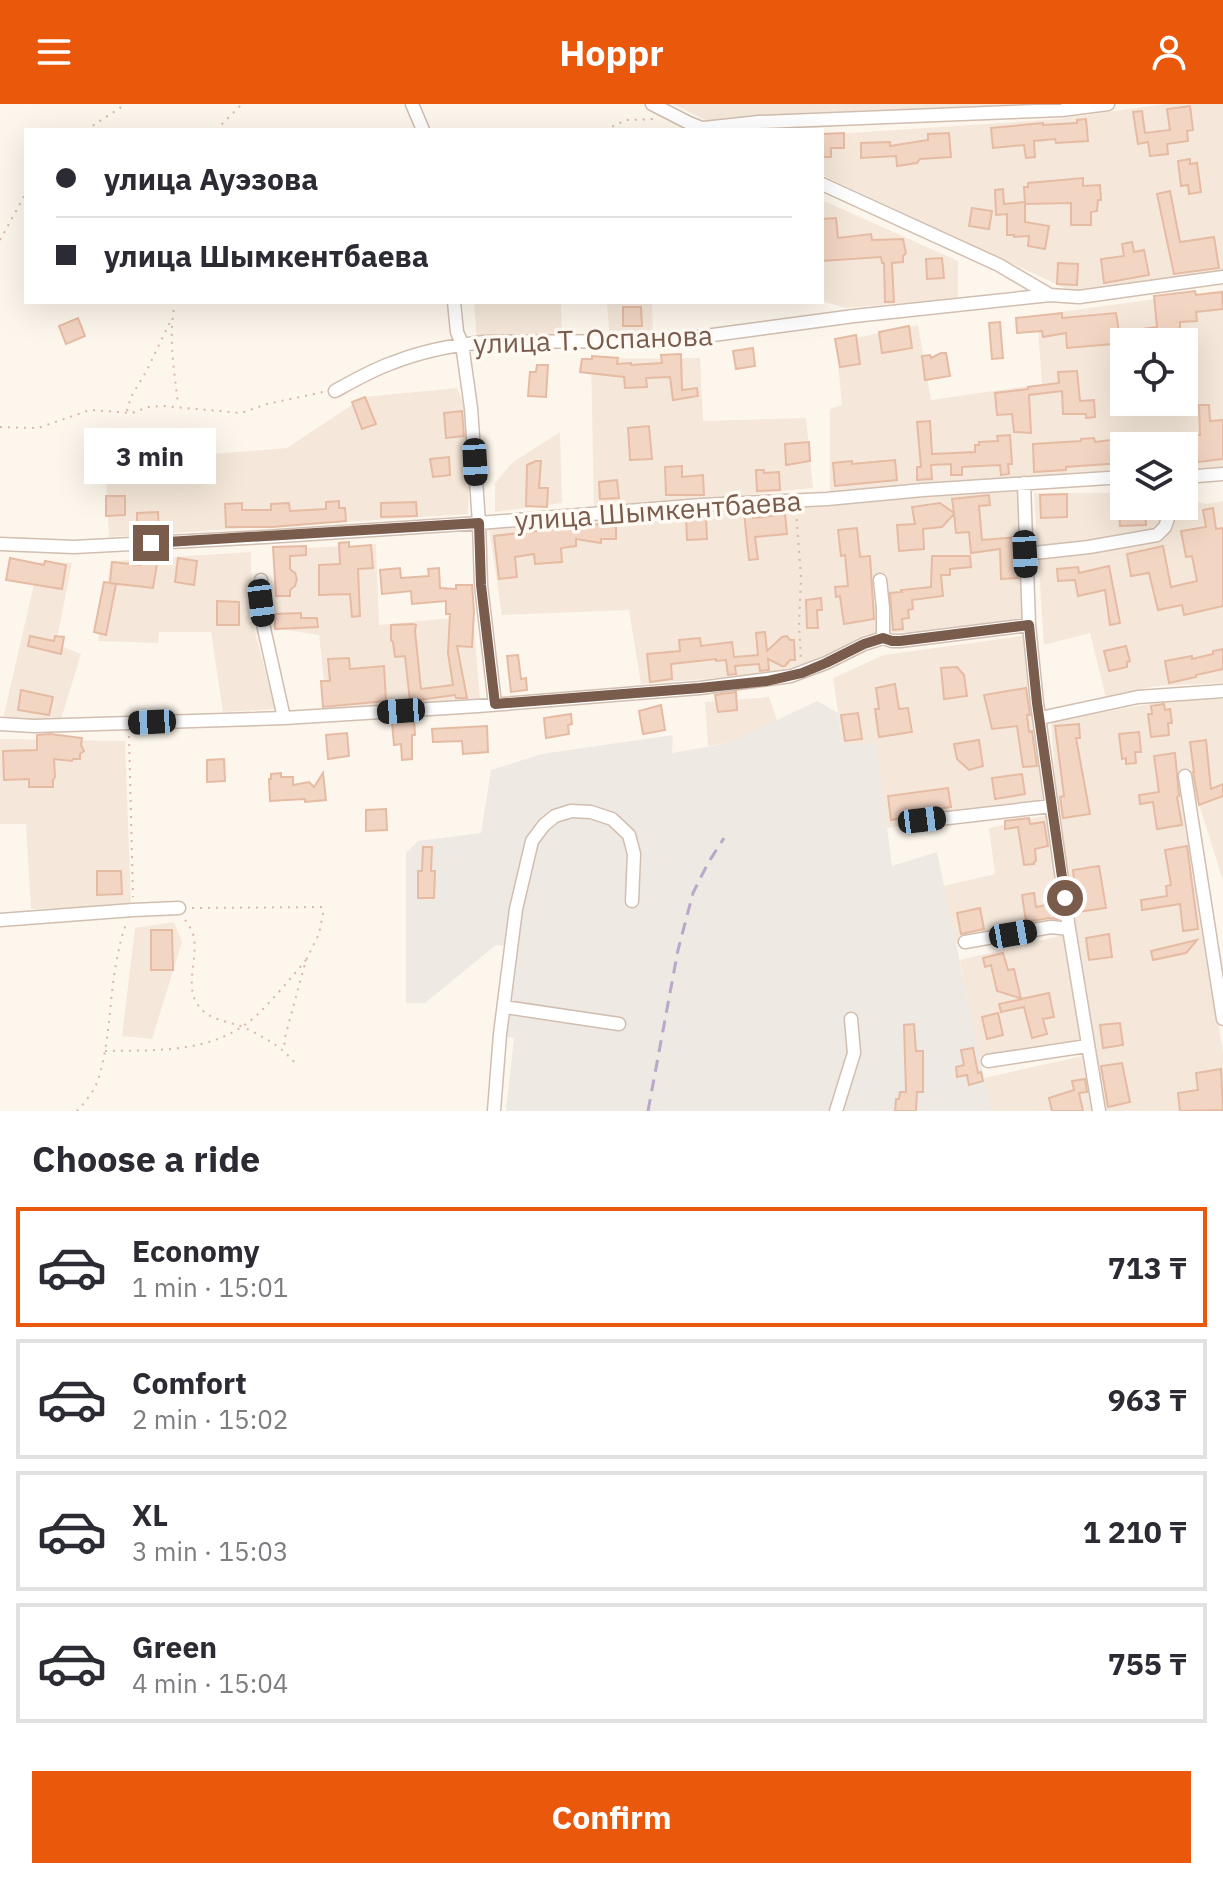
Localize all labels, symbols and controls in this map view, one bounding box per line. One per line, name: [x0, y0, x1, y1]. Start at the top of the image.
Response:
text: Hoppr: [559, 29, 664, 76]
icon: menu: [32, 30, 76, 74]
icon: person: [1147, 30, 1191, 74]
text: улица Ауэзова: [104, 159, 318, 198]
text: улица Шымкентбаева: [104, 236, 429, 275]
street label: улица Т. Оспанова: [473, 316, 713, 362]
map controls: [1110, 328, 1198, 520]
button: locate: [1110, 328, 1198, 416]
callout: 3 min: [85, 427, 217, 483]
button: layers: [1110, 432, 1198, 520]
car: [462, 437, 488, 487]
text: 3 min: [116, 439, 184, 473]
street label: улица Шымкентбаева: [513, 482, 803, 538]
route end: [133, 525, 169, 561]
car: [1012, 529, 1038, 579]
car: [246, 578, 276, 628]
car: [376, 697, 426, 725]
car: [127, 709, 177, 735]
car: [897, 805, 947, 835]
route start: [1047, 880, 1083, 916]
car: [987, 918, 1039, 950]
text: Choose a ride: [32, 1135, 260, 1182]
icon: car: [36, 1231, 108, 1303]
text: Economy: [132, 1231, 260, 1270]
text: 713 ₸: [1108, 1248, 1187, 1287]
text: 1 min · 15:01: [132, 1270, 288, 1304]
icon: car: [36, 1363, 108, 1435]
text: Comfort: [132, 1363, 247, 1402]
text: 963 ₸: [1108, 1380, 1187, 1419]
text: 2 min · 15:02: [132, 1402, 288, 1436]
icon: car: [36, 1495, 108, 1567]
text: XL: [132, 1495, 168, 1534]
text: 1 210 ₸: [1083, 1512, 1187, 1551]
text: 3 min · 15:03: [132, 1534, 288, 1568]
icon: car: [36, 1627, 108, 1699]
text: Green: [132, 1627, 217, 1666]
text: 755 ₸: [1108, 1644, 1187, 1683]
text: 4 min · 15:04: [132, 1666, 288, 1700]
button: Confirm: [32, 1771, 1191, 1863]

